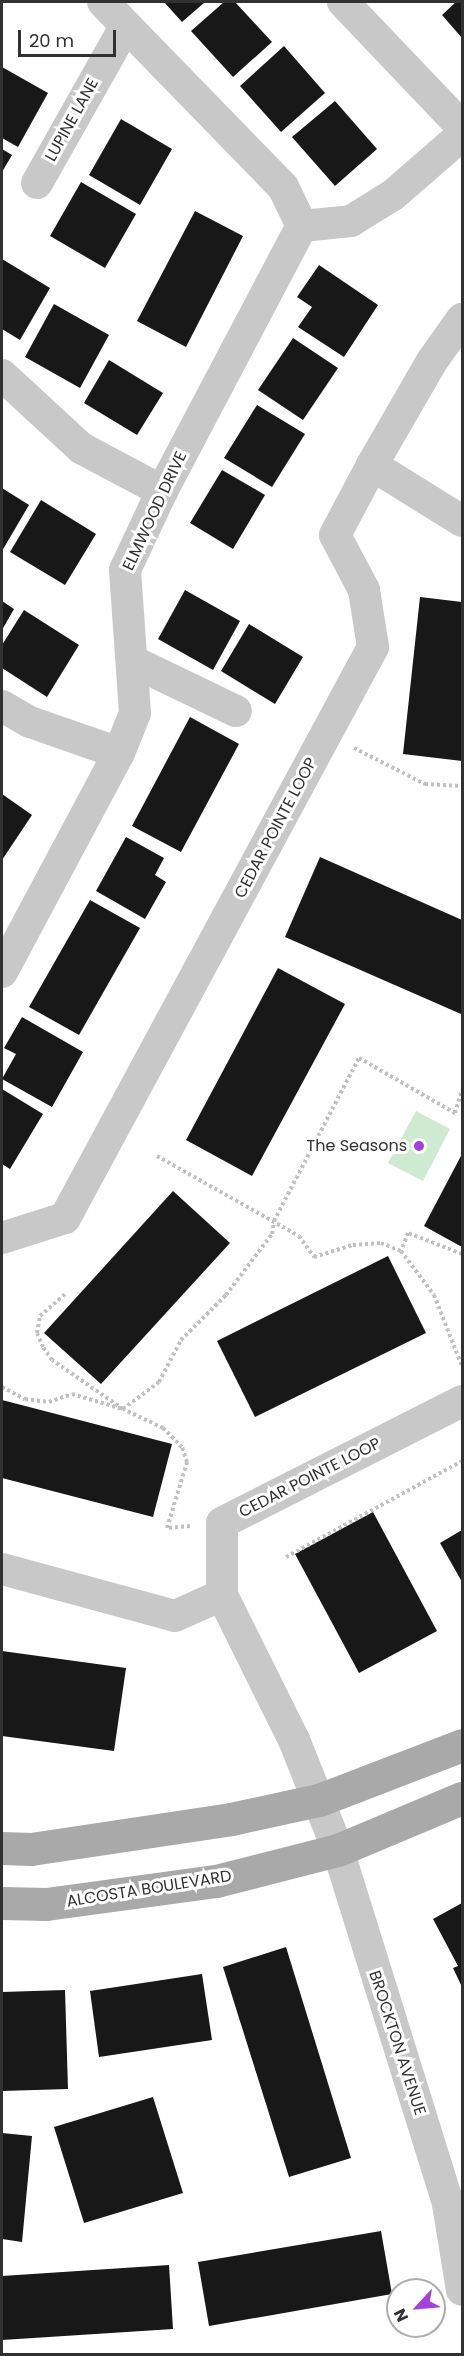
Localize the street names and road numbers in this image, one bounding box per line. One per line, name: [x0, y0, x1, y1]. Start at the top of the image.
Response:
street label: LUPINE LANE: [41, 75, 103, 165]
street label: ELMWOOD DRIVE: [119, 448, 191, 574]
street label: CEDAR POINTE LOOP: [231, 755, 321, 901]
street label: CEDAR POINTE LOOP: [236, 1434, 384, 1522]
street label: ALCOSTA BOULEVARD: [65, 1866, 233, 1912]
street label: BROCKTON AVENUE: [365, 1968, 429, 2118]

